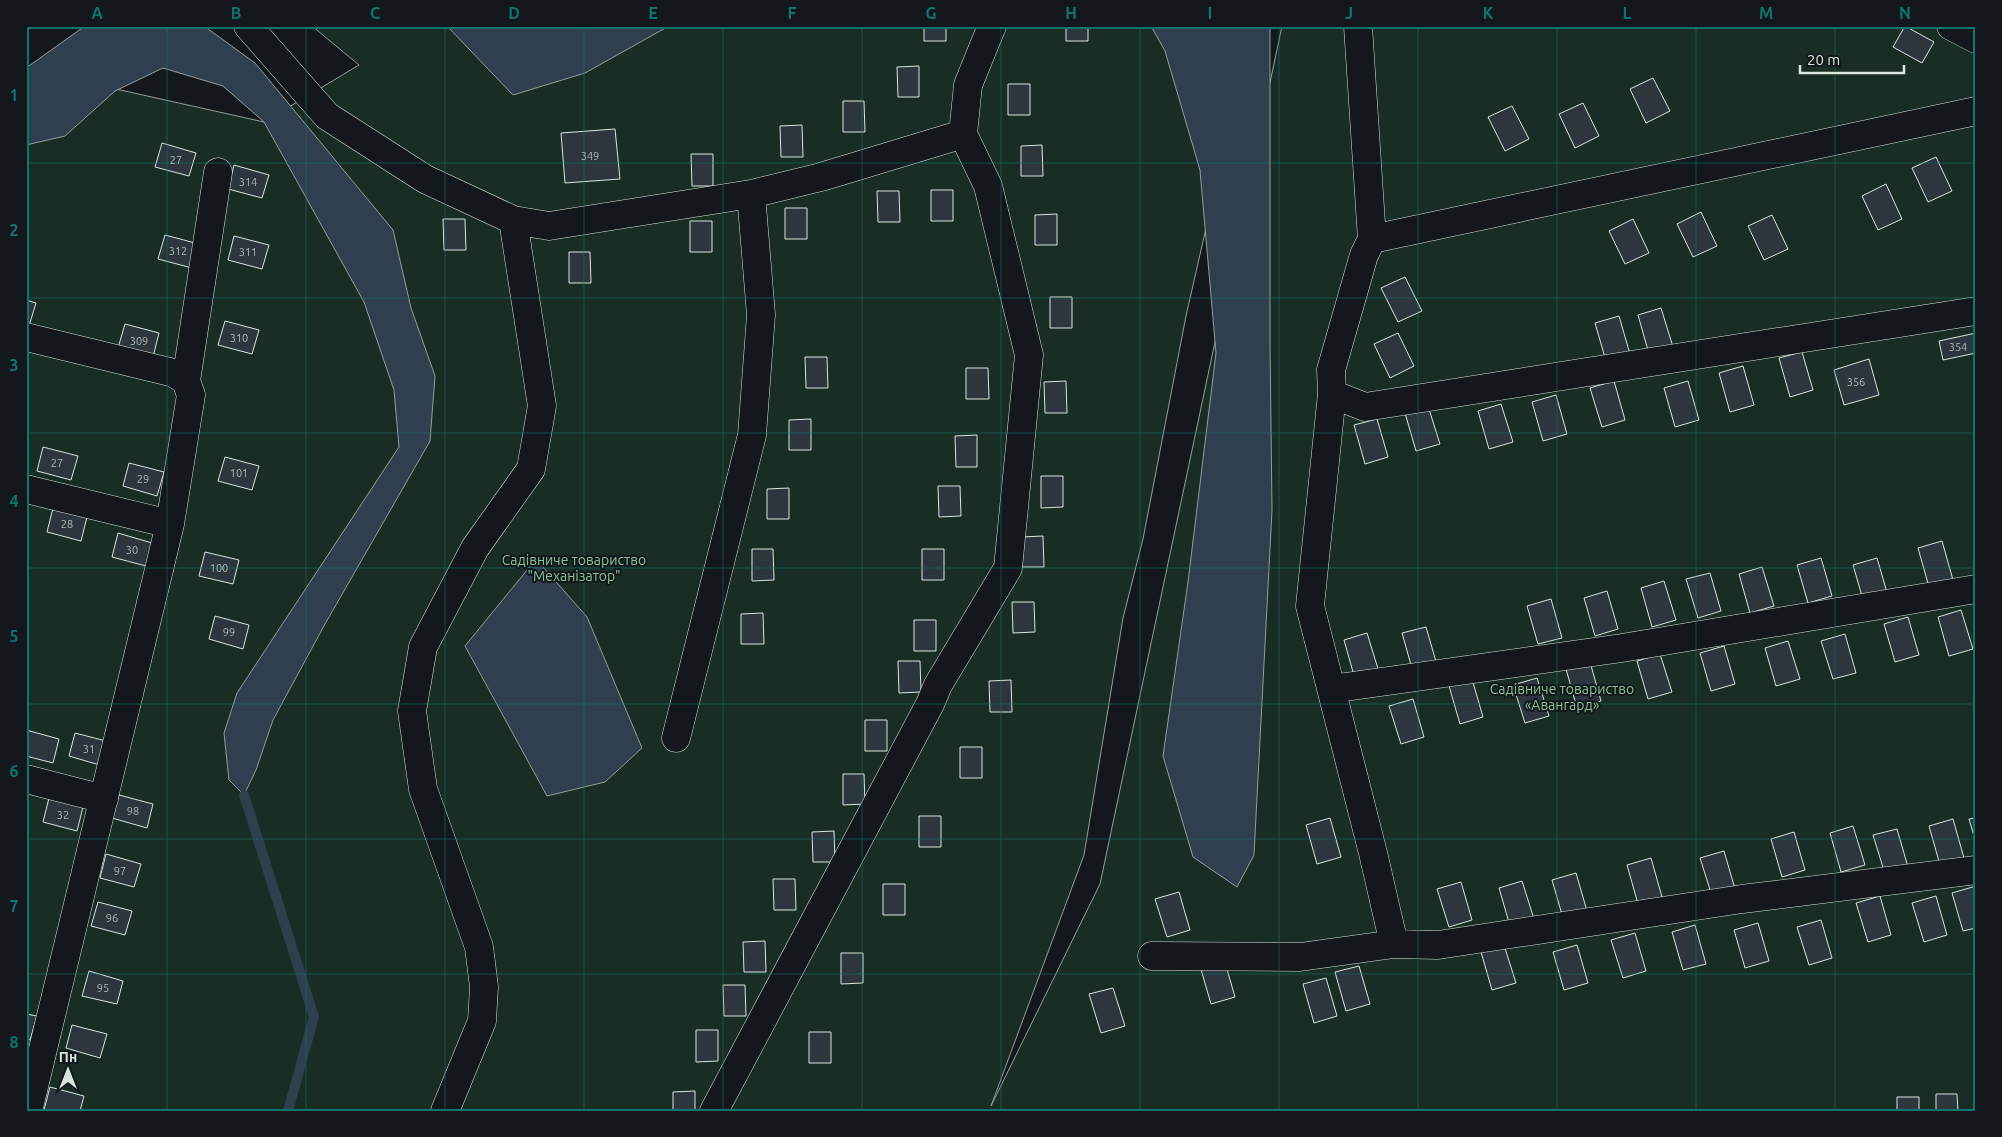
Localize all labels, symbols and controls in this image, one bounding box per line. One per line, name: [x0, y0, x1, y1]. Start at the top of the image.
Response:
text: A: [91, 4, 103, 22]
text: B: [231, 4, 241, 22]
text: C: [370, 4, 380, 22]
text: D: [508, 4, 520, 22]
text: E: [648, 4, 658, 22]
text: F: [788, 4, 797, 22]
text: G: [925, 4, 937, 22]
text: H: [1065, 4, 1077, 22]
text: I: [1208, 4, 1212, 22]
text: J: [1345, 4, 1353, 22]
text: K: [1483, 4, 1494, 22]
text: L: [1623, 4, 1632, 22]
text: M: [1759, 4, 1773, 22]
text: N: [1899, 4, 1911, 22]
scale bar: [1800, 42, 1903, 74]
text: 20 m: [1807, 51, 1840, 68]
text: 1: [9, 86, 19, 104]
house number: 349: [581, 150, 599, 162]
house number: 27: [170, 154, 182, 166]
house number: 314: [239, 176, 257, 188]
text: 2: [9, 221, 19, 239]
house number: 312: [169, 245, 187, 257]
house number: 311: [239, 246, 257, 258]
house number: 310: [230, 332, 248, 344]
house number: 309: [130, 335, 148, 347]
house number: 354: [1949, 341, 1967, 353]
text: 3: [9, 356, 19, 374]
house number: 356: [1847, 376, 1865, 388]
house number: 27: [51, 457, 63, 469]
house number: 101: [230, 467, 248, 479]
house number: 29: [137, 473, 149, 485]
text: 4: [9, 492, 19, 510]
house number: 28: [61, 518, 73, 530]
house number: 30: [126, 544, 138, 556]
park label: Садівниче товариство "Механізатор": [502, 552, 646, 584]
house number: 100: [210, 562, 228, 574]
house number: 99: [223, 626, 235, 638]
text: 5: [9, 627, 19, 645]
park label: Садівниче товариство «Авангард»: [1490, 681, 1634, 713]
house number: 31: [83, 743, 95, 755]
text: 6: [9, 762, 19, 780]
house number: 98: [127, 805, 139, 817]
house number: 32: [57, 809, 69, 821]
house number: 97: [114, 865, 126, 877]
text: 7: [9, 897, 19, 915]
house number: 96: [106, 912, 118, 924]
house number: 95: [97, 982, 109, 994]
text: 8: [9, 1033, 19, 1051]
north arrow: [42, 1044, 92, 1094]
text: Пн: [59, 1049, 77, 1065]

